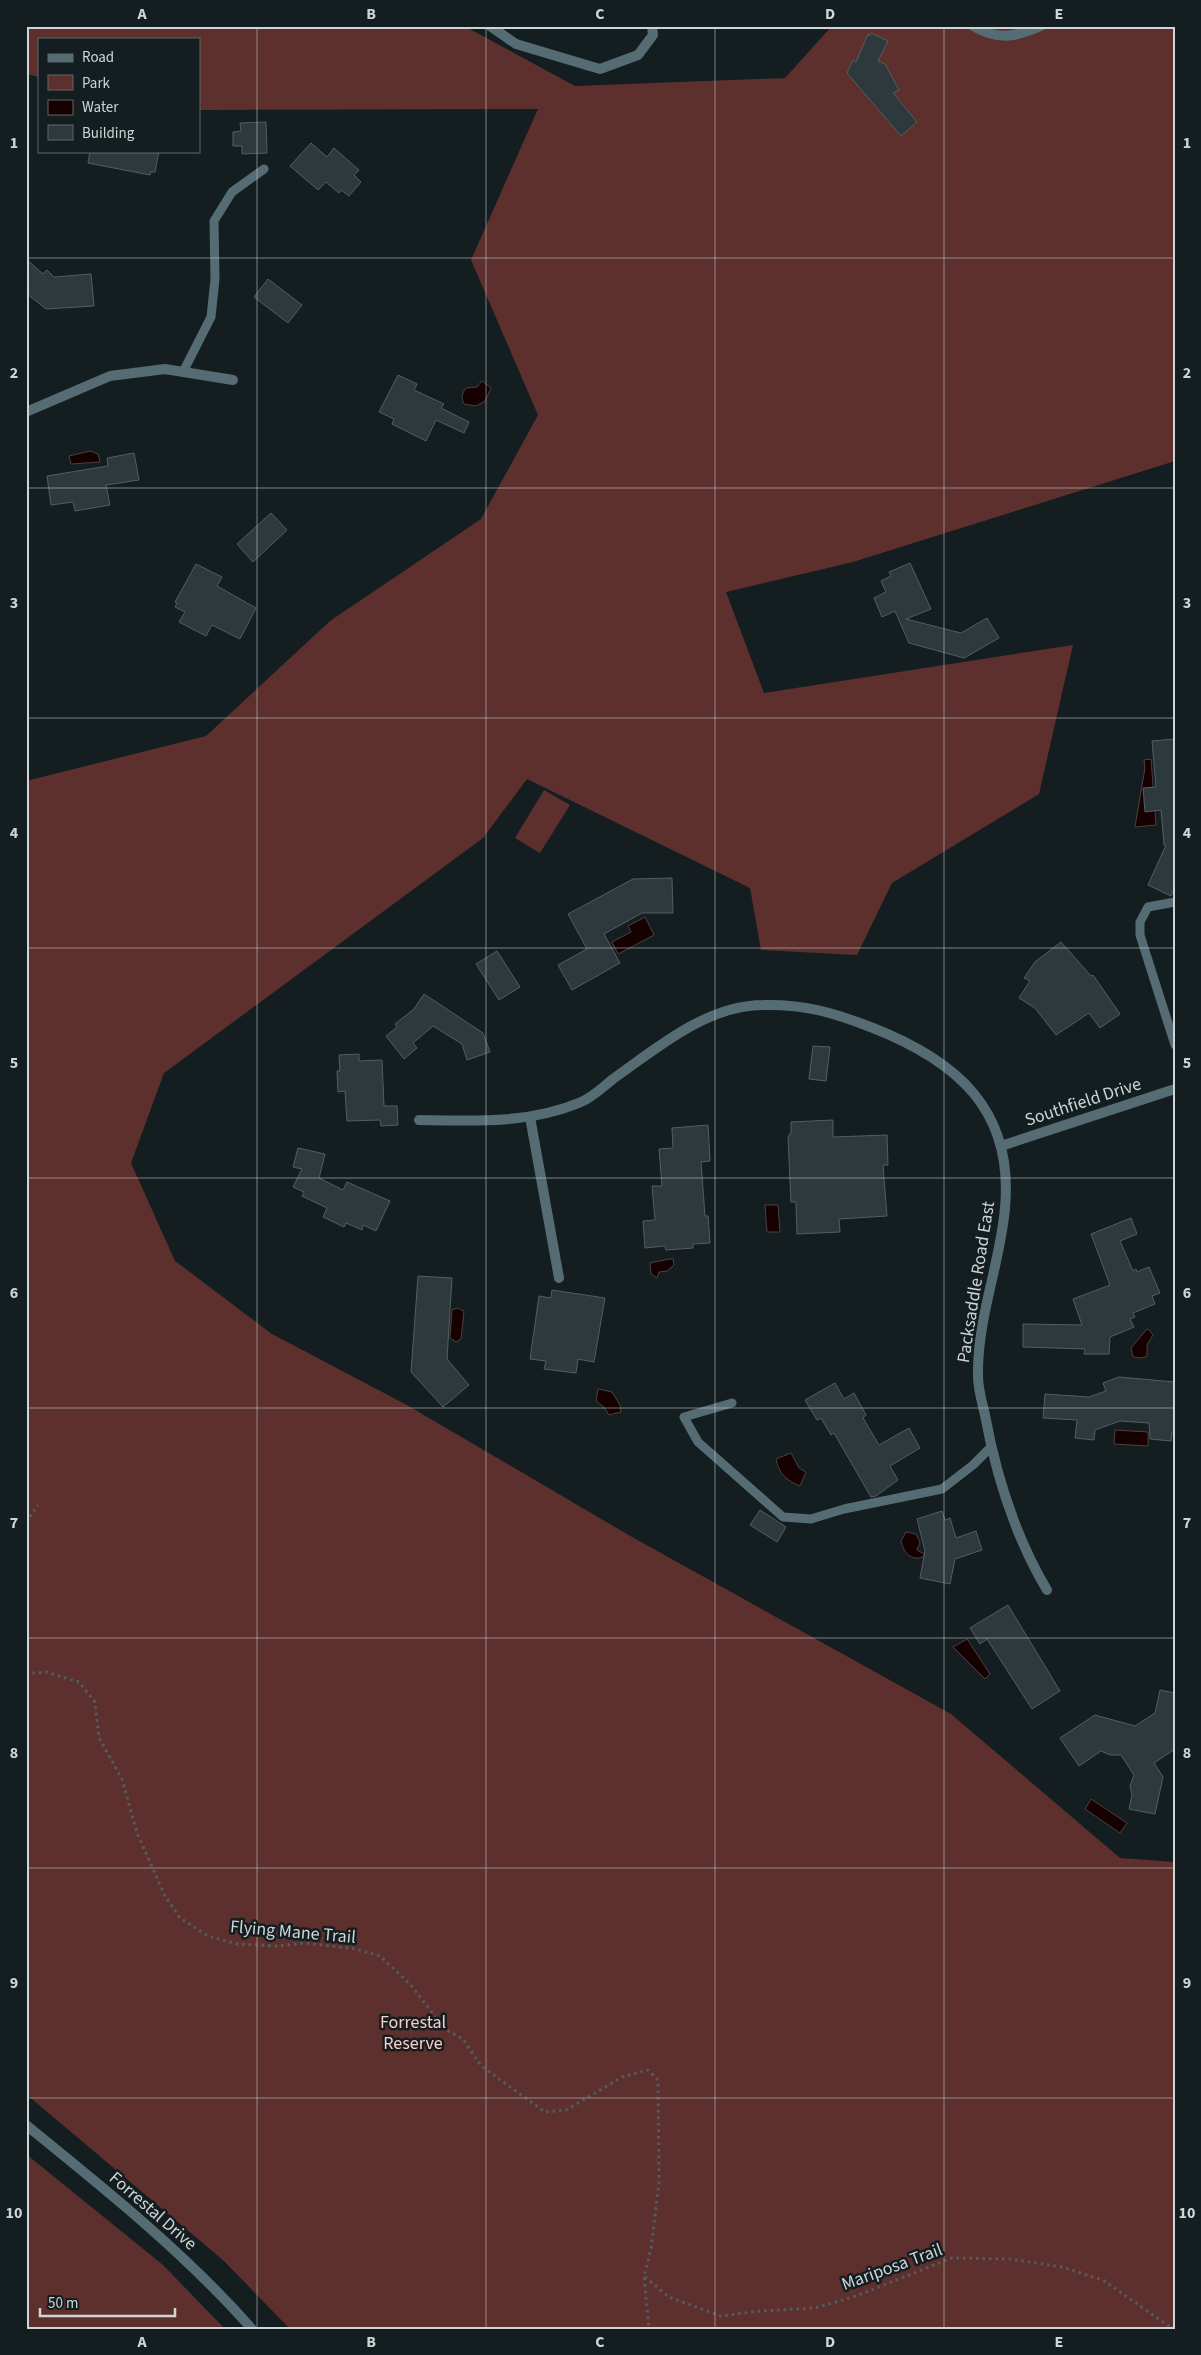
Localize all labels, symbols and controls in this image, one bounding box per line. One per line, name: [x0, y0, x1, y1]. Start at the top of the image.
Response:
text: A: [136, 3, 147, 25]
text: B: [366, 3, 376, 25]
text: C: [595, 3, 605, 25]
text: D: [825, 3, 835, 25]
text: E: [1055, 3, 1063, 25]
legend: [38, 38, 200, 152]
text: Road: [82, 47, 114, 68]
text: Park: [82, 73, 111, 94]
text: Water: [82, 97, 119, 118]
text: Building: [82, 123, 135, 144]
text: 1: [10, 132, 18, 154]
text: 1: [1183, 132, 1191, 154]
text: 2: [10, 362, 18, 384]
text: 2: [1183, 362, 1191, 384]
text: 3: [10, 592, 18, 614]
text: 3: [1183, 592, 1191, 614]
text: 4: [10, 822, 19, 844]
text: 4: [1183, 822, 1192, 844]
text: 5: [10, 1052, 18, 1074]
text: 5: [1183, 1052, 1191, 1074]
street label: Southfield Drive: [1022, 1071, 1144, 1133]
street label: Packsaddle Road East: [951, 1199, 1001, 1365]
text: 6: [10, 1282, 18, 1304]
text: 6: [1183, 1282, 1191, 1304]
text: 7: [10, 1512, 18, 1534]
text: 7: [1183, 1512, 1191, 1534]
text: 8: [10, 1742, 18, 1764]
text: 8: [1183, 1742, 1191, 1764]
street label: Flying Mane Trail: [229, 1914, 357, 1950]
text: 9: [10, 1972, 18, 1994]
text: 9: [1183, 1972, 1191, 1994]
park label: Forrestal Reserve: [380, 2010, 446, 2056]
street label: Forrestal Drive: [104, 2166, 202, 2256]
text: 10: [6, 2202, 22, 2224]
text: 10: [1179, 2202, 1195, 2224]
street label: Mariposa Trail: [838, 2237, 946, 2297]
scale bar: [40, 2285, 175, 2317]
text: 50 m: [48, 2293, 78, 2314]
text: A: [136, 2331, 147, 2353]
text: B: [366, 2331, 376, 2353]
text: C: [595, 2331, 605, 2353]
text: D: [825, 2331, 835, 2353]
text: E: [1055, 2331, 1063, 2353]

